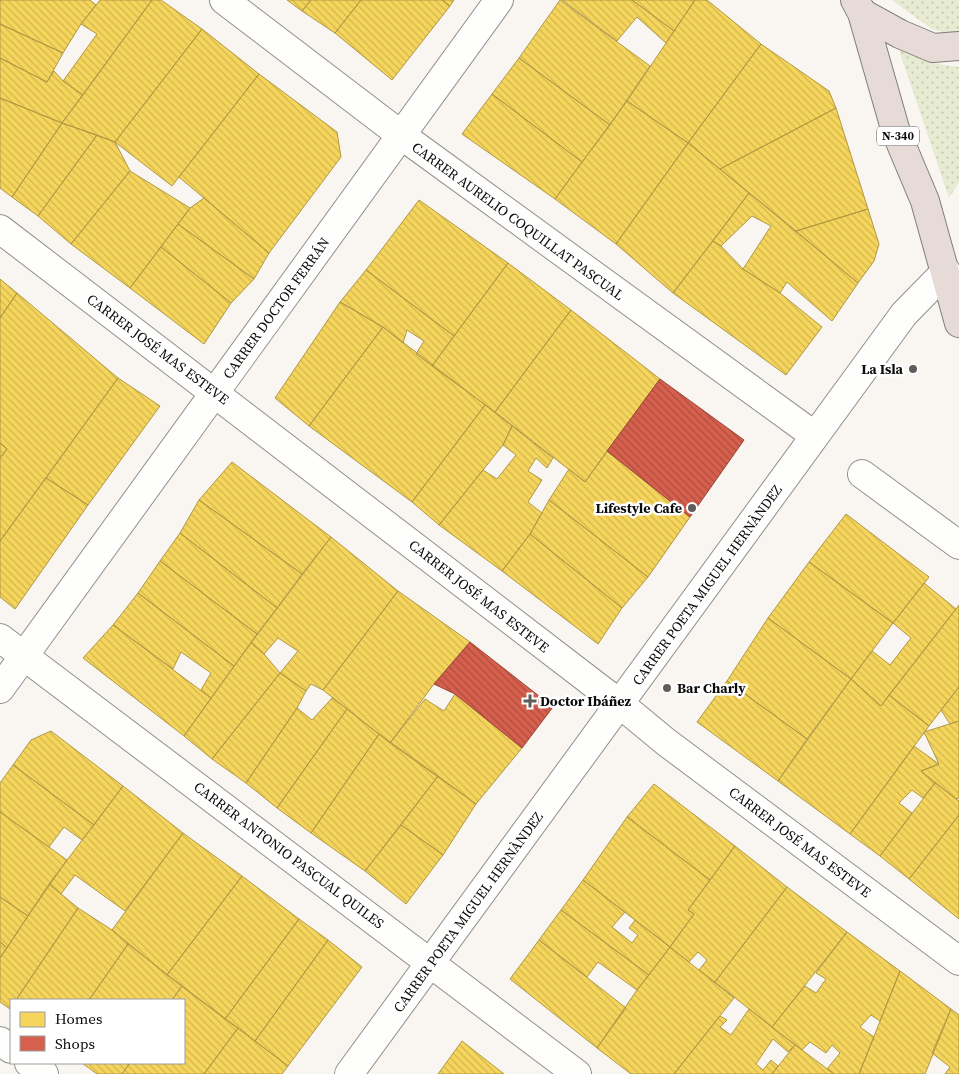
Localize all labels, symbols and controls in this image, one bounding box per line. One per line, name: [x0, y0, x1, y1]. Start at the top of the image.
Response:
road number: N-340: [877, 126, 919, 146]
street label: CARRER AURELIO COQUILLAT PASCUAL: [408, 137, 628, 305]
street label: CARRER DOCTOR FERRÁN: [218, 233, 334, 383]
street label: CARRER JOSÉ MAS ESTEVE: [83, 289, 233, 409]
place label: La Isla: [861, 359, 904, 379]
marker: La Isla: [907, 363, 919, 375]
street label: CARRER POETA MIGUEL HERNÀNDEZ: [627, 480, 787, 689]
place label: Lifestyle Cafe: [596, 498, 682, 518]
marker: Lifestyle Cafe: [686, 502, 698, 514]
street label: CARRER JOSÉ MAS ESTEVE: [405, 535, 553, 657]
place label: Bar Charly: [677, 678, 746, 698]
marker: Bar Charly: [661, 682, 673, 694]
place label: Doctor Ibáñez: [540, 691, 632, 711]
marker: Doctor Ibáñez: [524, 695, 536, 707]
street label: CARRER ANTONIO PASCUAL QUILES: [190, 777, 388, 933]
street label: CARRER JOSÉ MAS ESTEVE: [725, 782, 875, 902]
street label: CARRER POETA MIGUEL HERNÀNDEZ: [388, 807, 548, 1016]
legend: [10, 999, 185, 1064]
text: Homes: [55, 1008, 102, 1029]
text: Shops: [55, 1033, 95, 1054]

